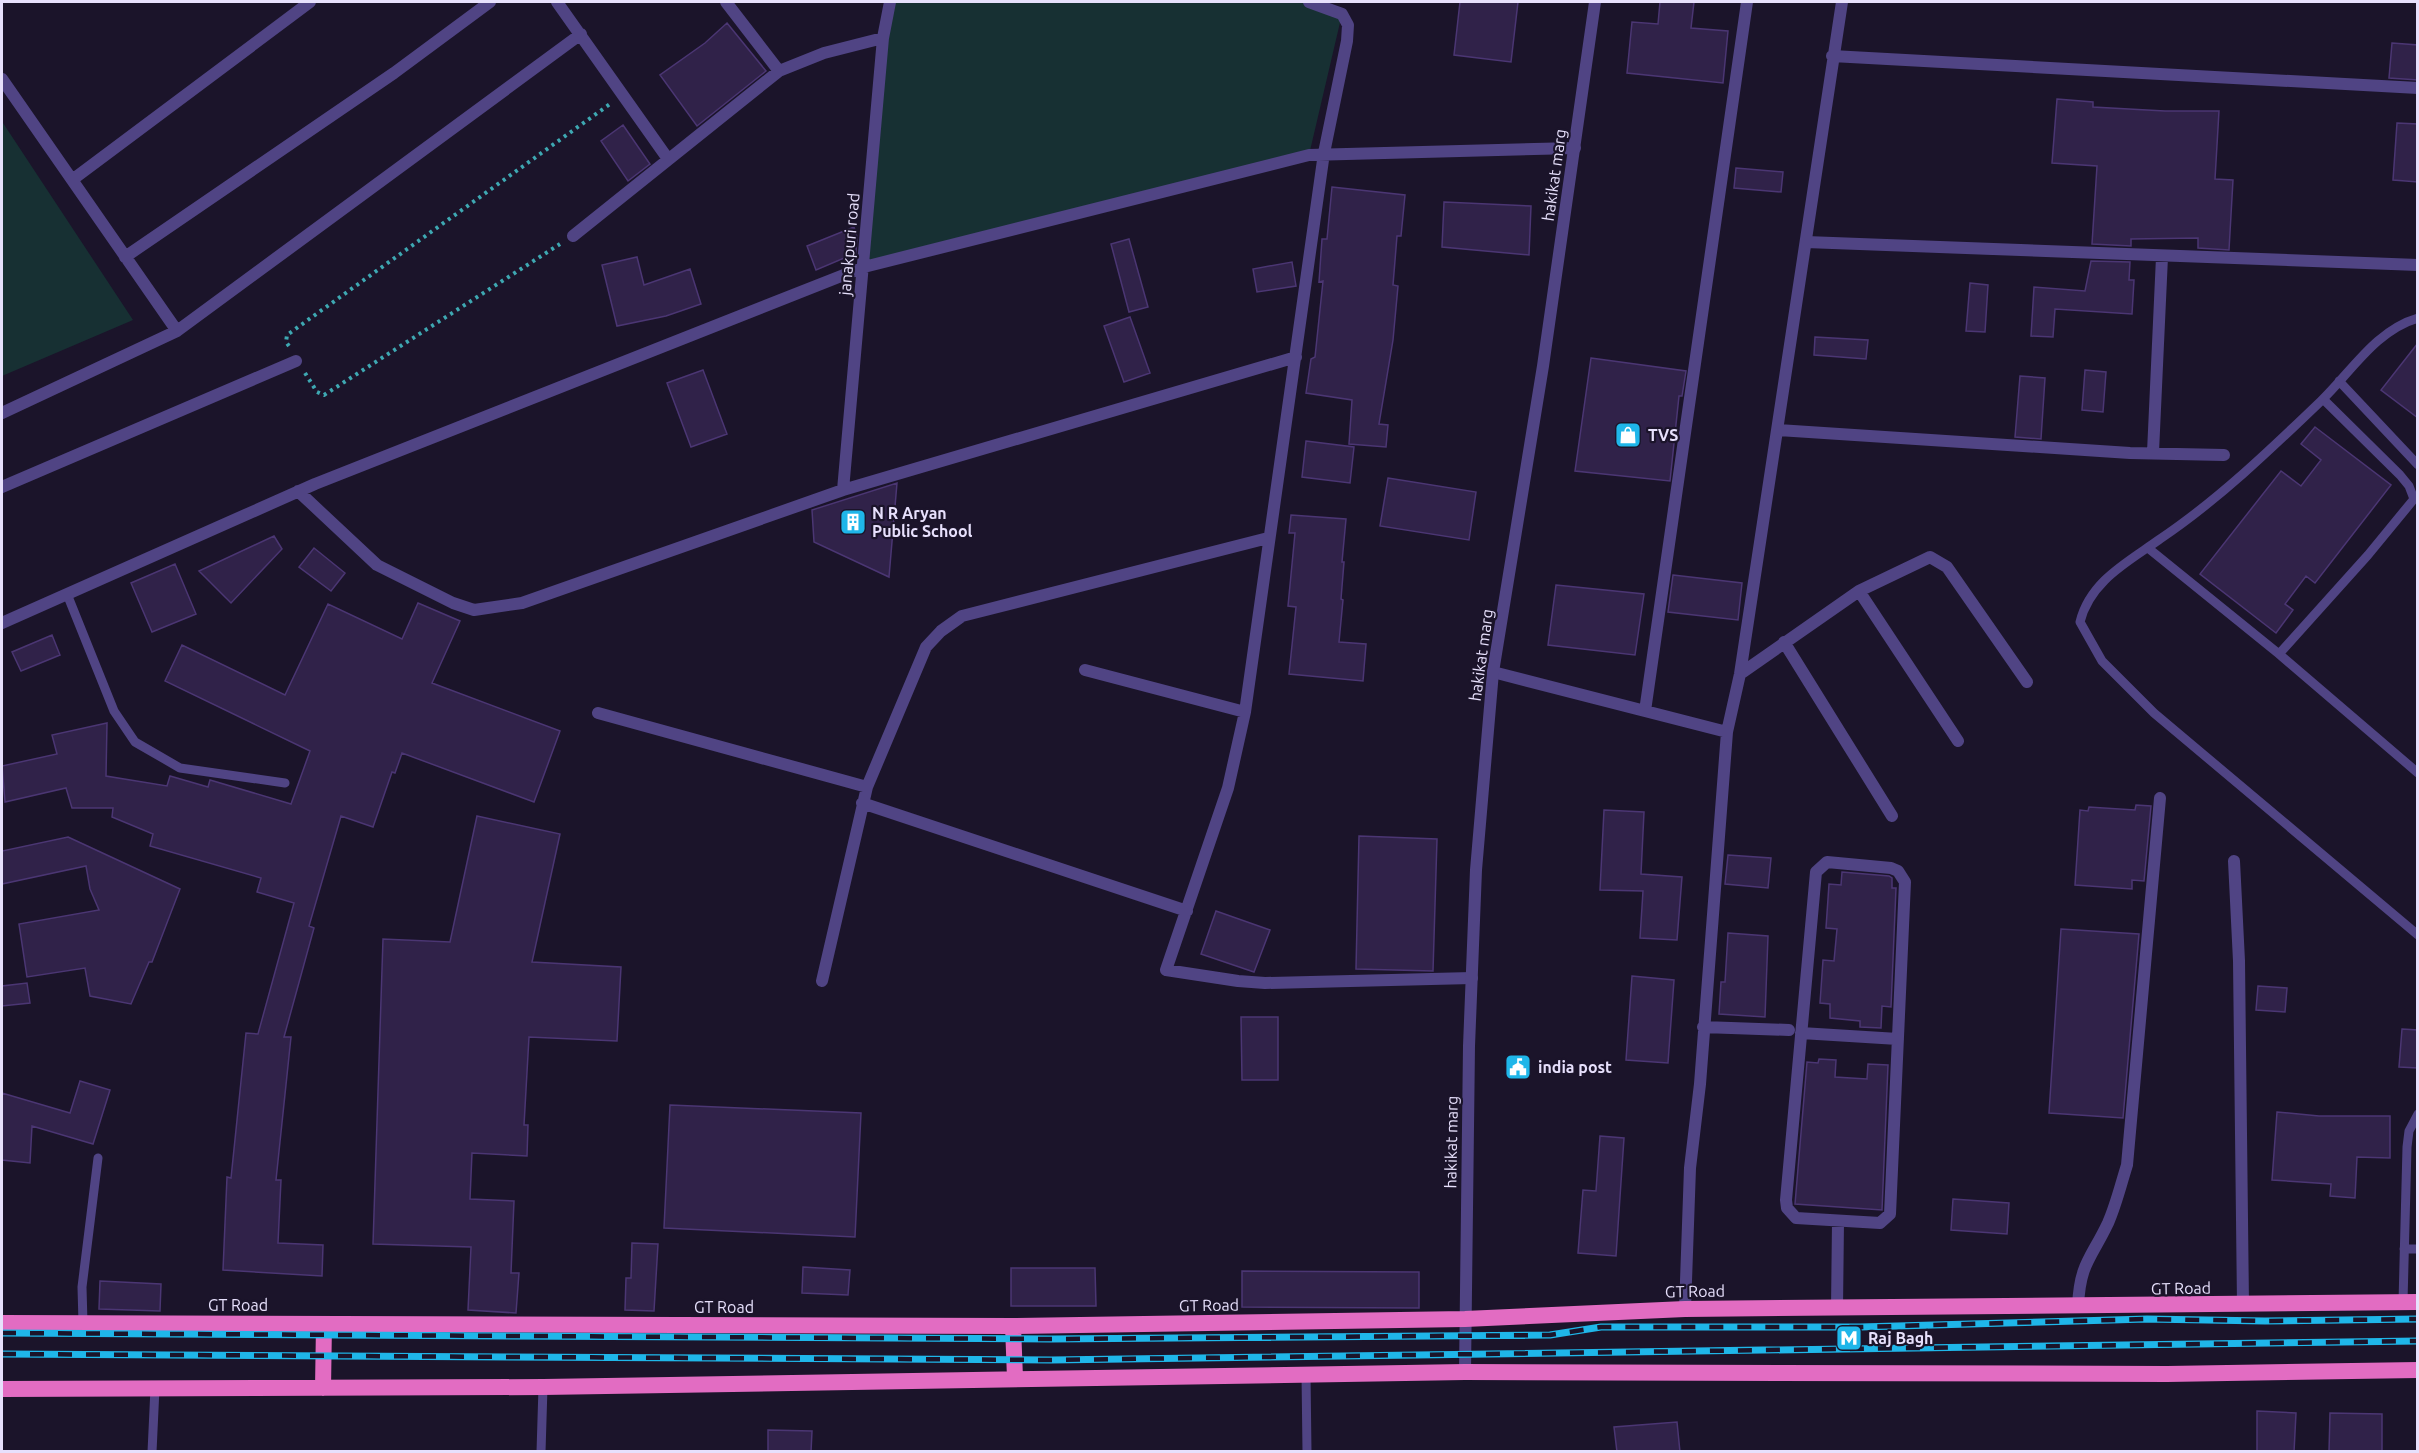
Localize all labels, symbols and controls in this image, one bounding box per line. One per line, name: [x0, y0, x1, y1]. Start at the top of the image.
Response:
street label: hakikat marg: [1539, 128, 1569, 222]
street label: janakpuri road: [835, 192, 862, 298]
shop icon: TVS: [1613, 420, 1643, 450]
place label: TVS: [1648, 426, 1678, 444]
place label: N R Aryan Public School: [872, 504, 973, 540]
building icon: N R Aryan Public School: [838, 507, 868, 537]
street label: hakikat marg: [1466, 608, 1496, 702]
public building icon: india post: [1503, 1052, 1533, 1082]
place label: india post: [1538, 1058, 1612, 1076]
street label: hakikat marg: [1441, 1095, 1461, 1189]
street label: GT Road: [2151, 1278, 2211, 1298]
street label: GT Road: [1665, 1281, 1725, 1301]
street label: GT Road: [1179, 1295, 1239, 1315]
street label: GT Road: [208, 1296, 268, 1314]
street label: GT Road: [694, 1298, 754, 1316]
metro station icon: Raj Bagh: [1834, 1323, 1864, 1353]
place label: Raj Bagh: [1868, 1329, 1933, 1347]

